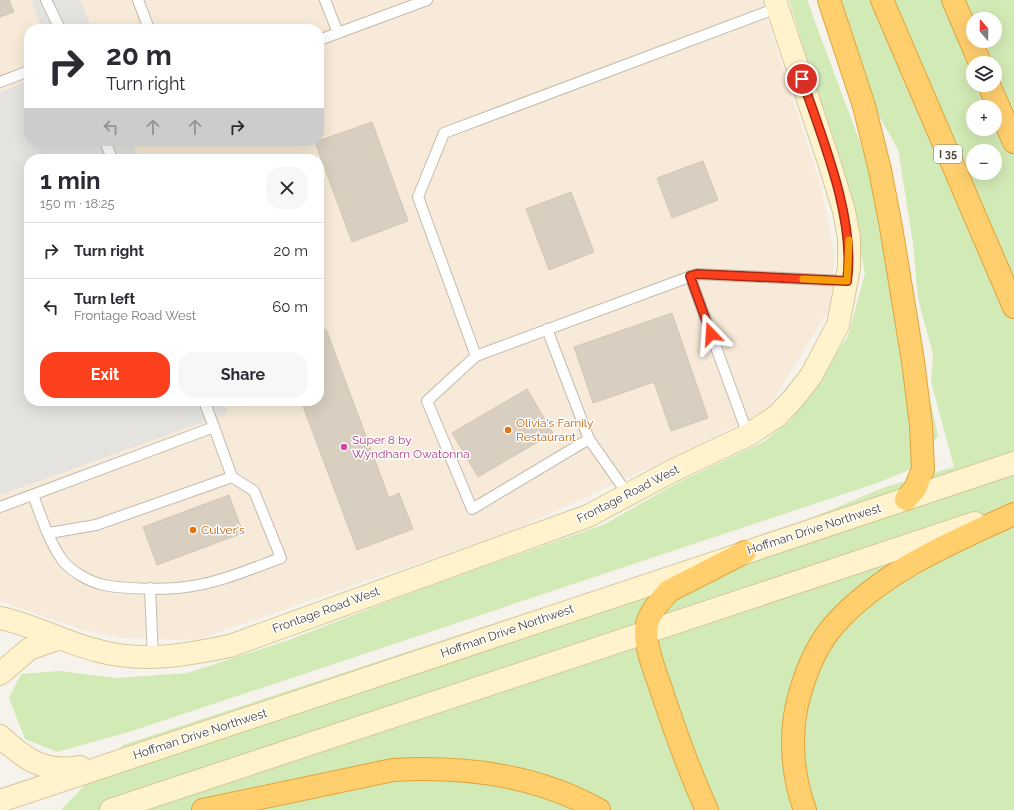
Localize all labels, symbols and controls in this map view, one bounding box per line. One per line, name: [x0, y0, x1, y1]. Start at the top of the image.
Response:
north arrow: [966, 12, 1002, 48]
map controls: [966, 12, 1002, 180]
text: 20 m: [106, 39, 172, 72]
icon: right: [40, 40, 92, 92]
button: layers: [966, 56, 1002, 92]
pin: [785, 62, 819, 96]
icon: arrive: [791, 68, 813, 90]
text: Turn right: [106, 73, 185, 94]
button: +: [966, 100, 1002, 136]
icon: left: [100, 116, 122, 138]
icon: ahead: [142, 116, 164, 138]
icon: ahead: [184, 116, 206, 138]
icon: right: [226, 116, 248, 138]
button: −: [966, 144, 1002, 180]
road number: I 35: [934, 145, 962, 163]
text: 1 min: [40, 166, 101, 195]
button: close: [266, 167, 308, 209]
text: 150 m · 18:25: [40, 196, 115, 211]
icon: right: [40, 240, 62, 262]
text: Turn right: [74, 242, 144, 260]
text: 20 m: [273, 242, 308, 260]
text: Turn left: [74, 290, 135, 308]
icon: left: [40, 296, 62, 318]
text: 60 m: [272, 298, 308, 316]
text: Frontage Road West: [74, 308, 196, 323]
position arrow: [690, 313, 732, 355]
button: Exit: [40, 352, 170, 398]
button: Share: [178, 352, 308, 398]
place label: Olivia's Family Restaurant: [516, 416, 594, 444]
marker: Olivia's Family Restaurant: [503, 425, 513, 435]
place label: Super 8 by Wyndham Owatonna: [352, 433, 470, 461]
marker: Super 8 by Wyndham Owatonna: [339, 442, 349, 452]
street label: Frontage Road West: [575, 462, 681, 526]
street label: Hoffman Drive Northwest: [745, 501, 883, 557]
place label: Culver's: [201, 523, 245, 537]
marker: Culver's: [188, 525, 198, 535]
street label: Frontage Road West: [271, 584, 381, 636]
street label: Hoffman Drive Northwest: [439, 602, 575, 660]
street label: Hoffman Drive Northwest: [131, 706, 269, 762]

